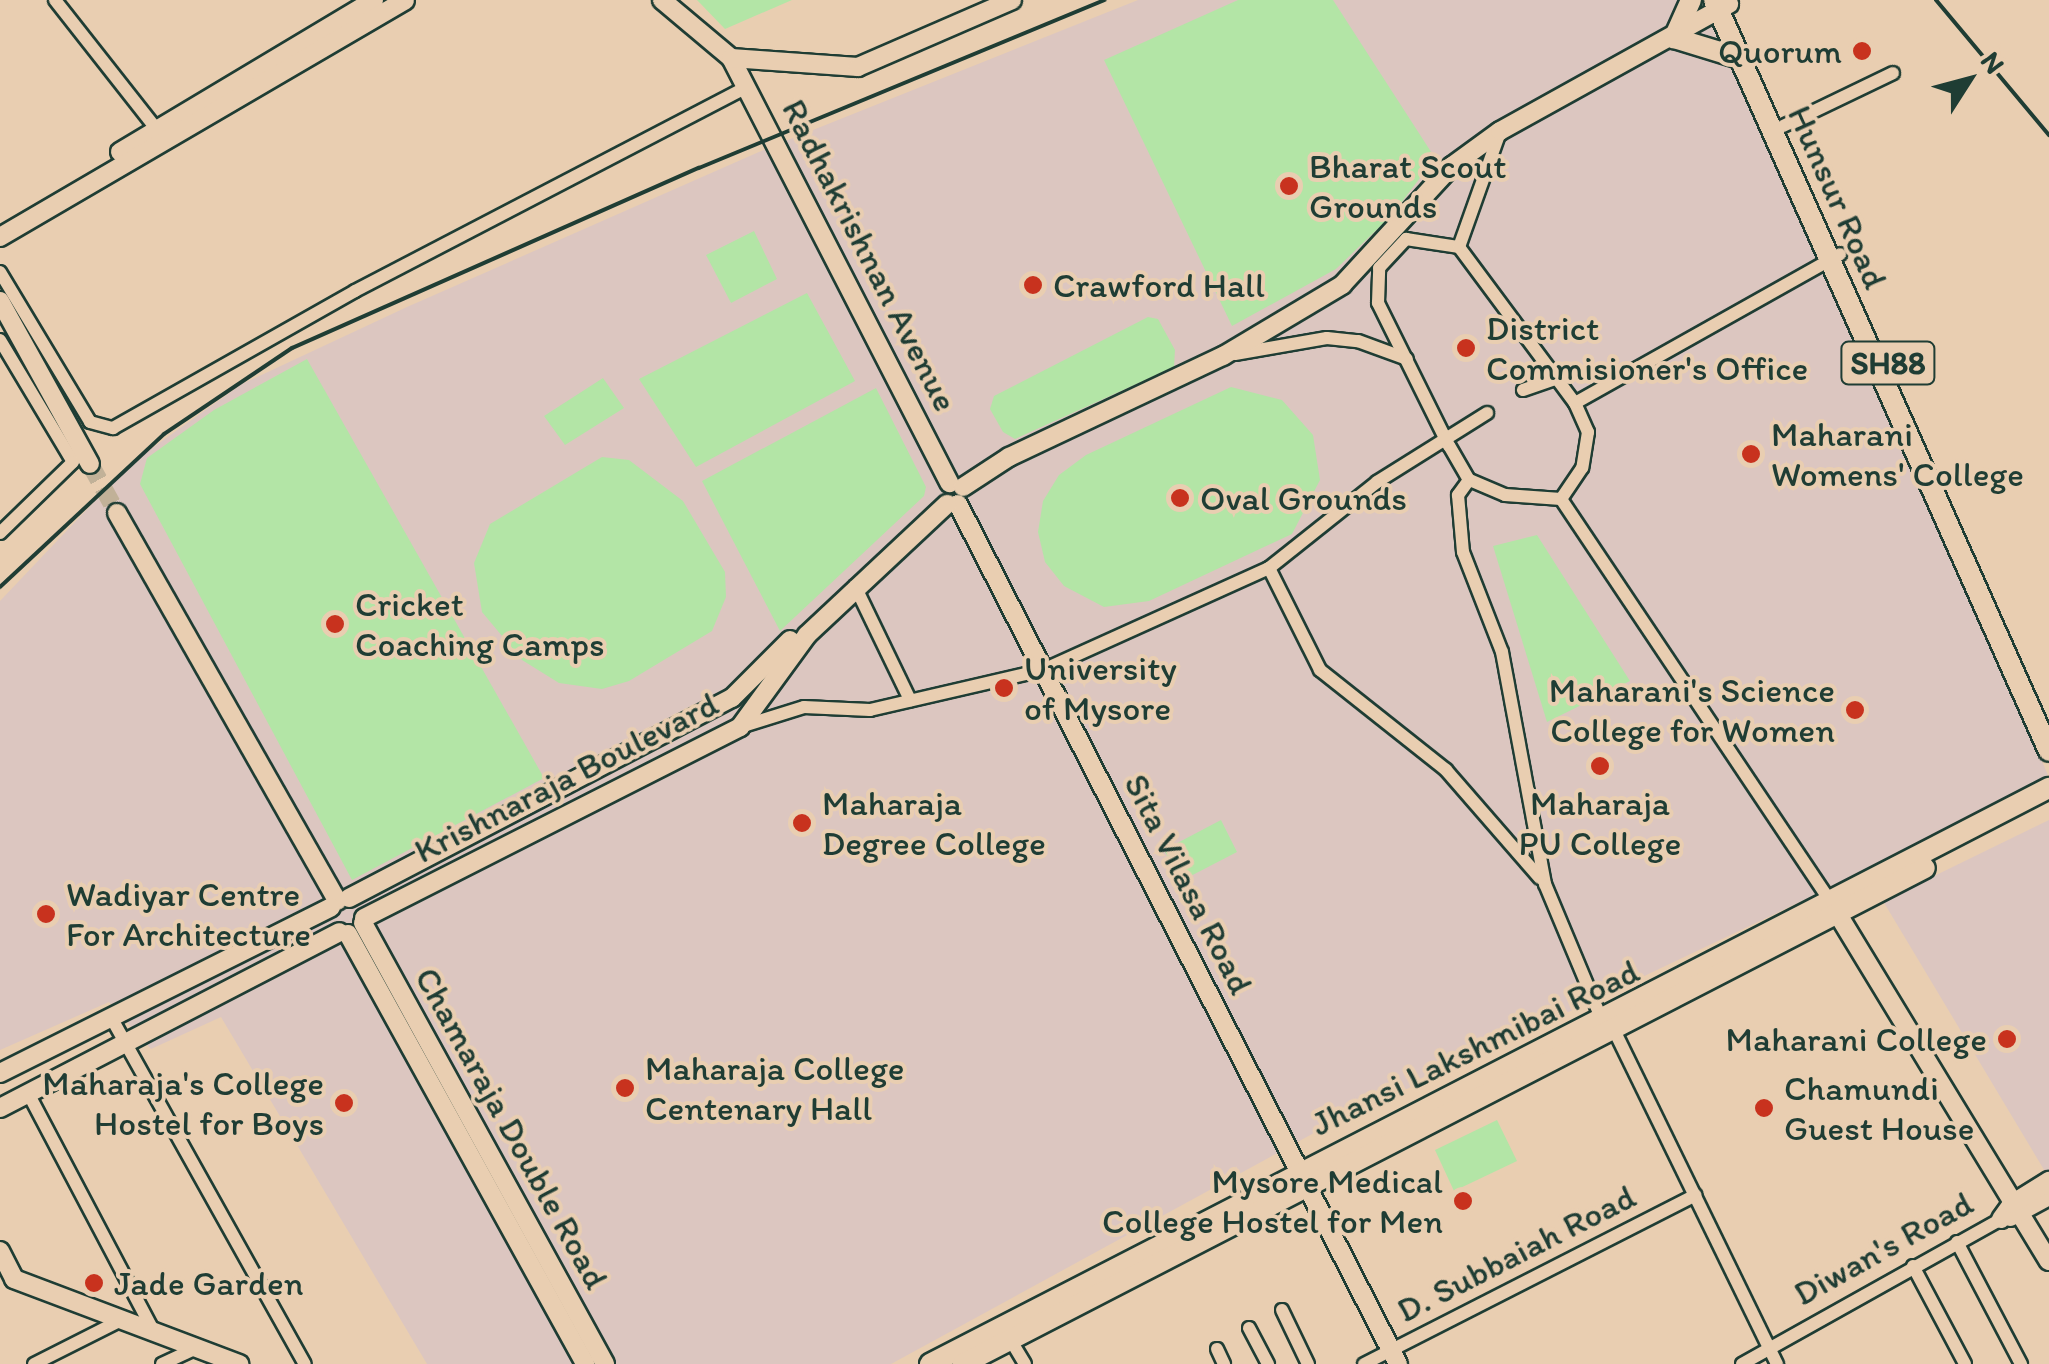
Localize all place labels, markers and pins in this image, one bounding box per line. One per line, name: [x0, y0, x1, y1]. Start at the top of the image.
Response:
place label: Quorum: [1718, 30, 1842, 72]
marker: Quorum: [1851, 40, 1873, 62]
place label: Bharat Scout Grounds: [1309, 145, 1506, 227]
marker: Bharat Scout Grounds: [1278, 175, 1300, 197]
place label: Crawford Hall: [1053, 264, 1265, 306]
marker: Crawford Hall: [1022, 274, 1044, 296]
place label: District Commisioner's Office: [1486, 307, 1808, 389]
marker: District Commisioner's Office: [1455, 337, 1477, 359]
place label: Maharani Womens' College: [1771, 413, 2024, 495]
marker: Maharani Womens' College: [1740, 443, 1762, 465]
place label: Oval Grounds: [1200, 477, 1406, 519]
marker: Oval Grounds: [1169, 487, 1191, 509]
place label: Cricket Coaching Camps: [355, 583, 605, 665]
marker: Cricket Coaching Camps: [324, 613, 346, 635]
place label: University of Mysore: [1024, 647, 1177, 729]
place label: Maharani's Science College for Women: [1549, 669, 1835, 751]
marker: University of Mysore: [993, 677, 1015, 699]
marker: Maharani's Science College for Women: [1844, 699, 1866, 721]
marker: Maharaja PU College: [1589, 755, 1611, 777]
place label: Maharaja Degree College: [822, 782, 1046, 864]
place label: Maharaja PU College: [1519, 782, 1681, 864]
marker: Maharaja Degree College: [791, 812, 813, 834]
place label: Wadiyar Centre For Architecture: [66, 873, 311, 955]
marker: Wadiyar Centre For Architecture: [35, 903, 57, 925]
place label: Maharani College: [1725, 1018, 1987, 1060]
marker: Maharani College: [1996, 1028, 2018, 1050]
place label: Maharaja College Centenary Hall: [645, 1047, 905, 1129]
place label: Maharaja's College Hostel for Boys: [42, 1062, 324, 1144]
place label: Chamundi Guest House: [1784, 1067, 1974, 1149]
marker: Maharaja College Centenary Hall: [614, 1077, 636, 1099]
marker: Maharaja's College Hostel for Boys: [333, 1092, 355, 1114]
marker: Chamundi Guest House: [1753, 1097, 1775, 1119]
place label: Mysore Medical College Hostel for Men: [1103, 1160, 1443, 1242]
marker: Mysore Medical College Hostel for Men: [1452, 1190, 1474, 1212]
place label: Jade Garden: [114, 1262, 304, 1304]
marker: Jade Garden: [83, 1272, 105, 1294]

